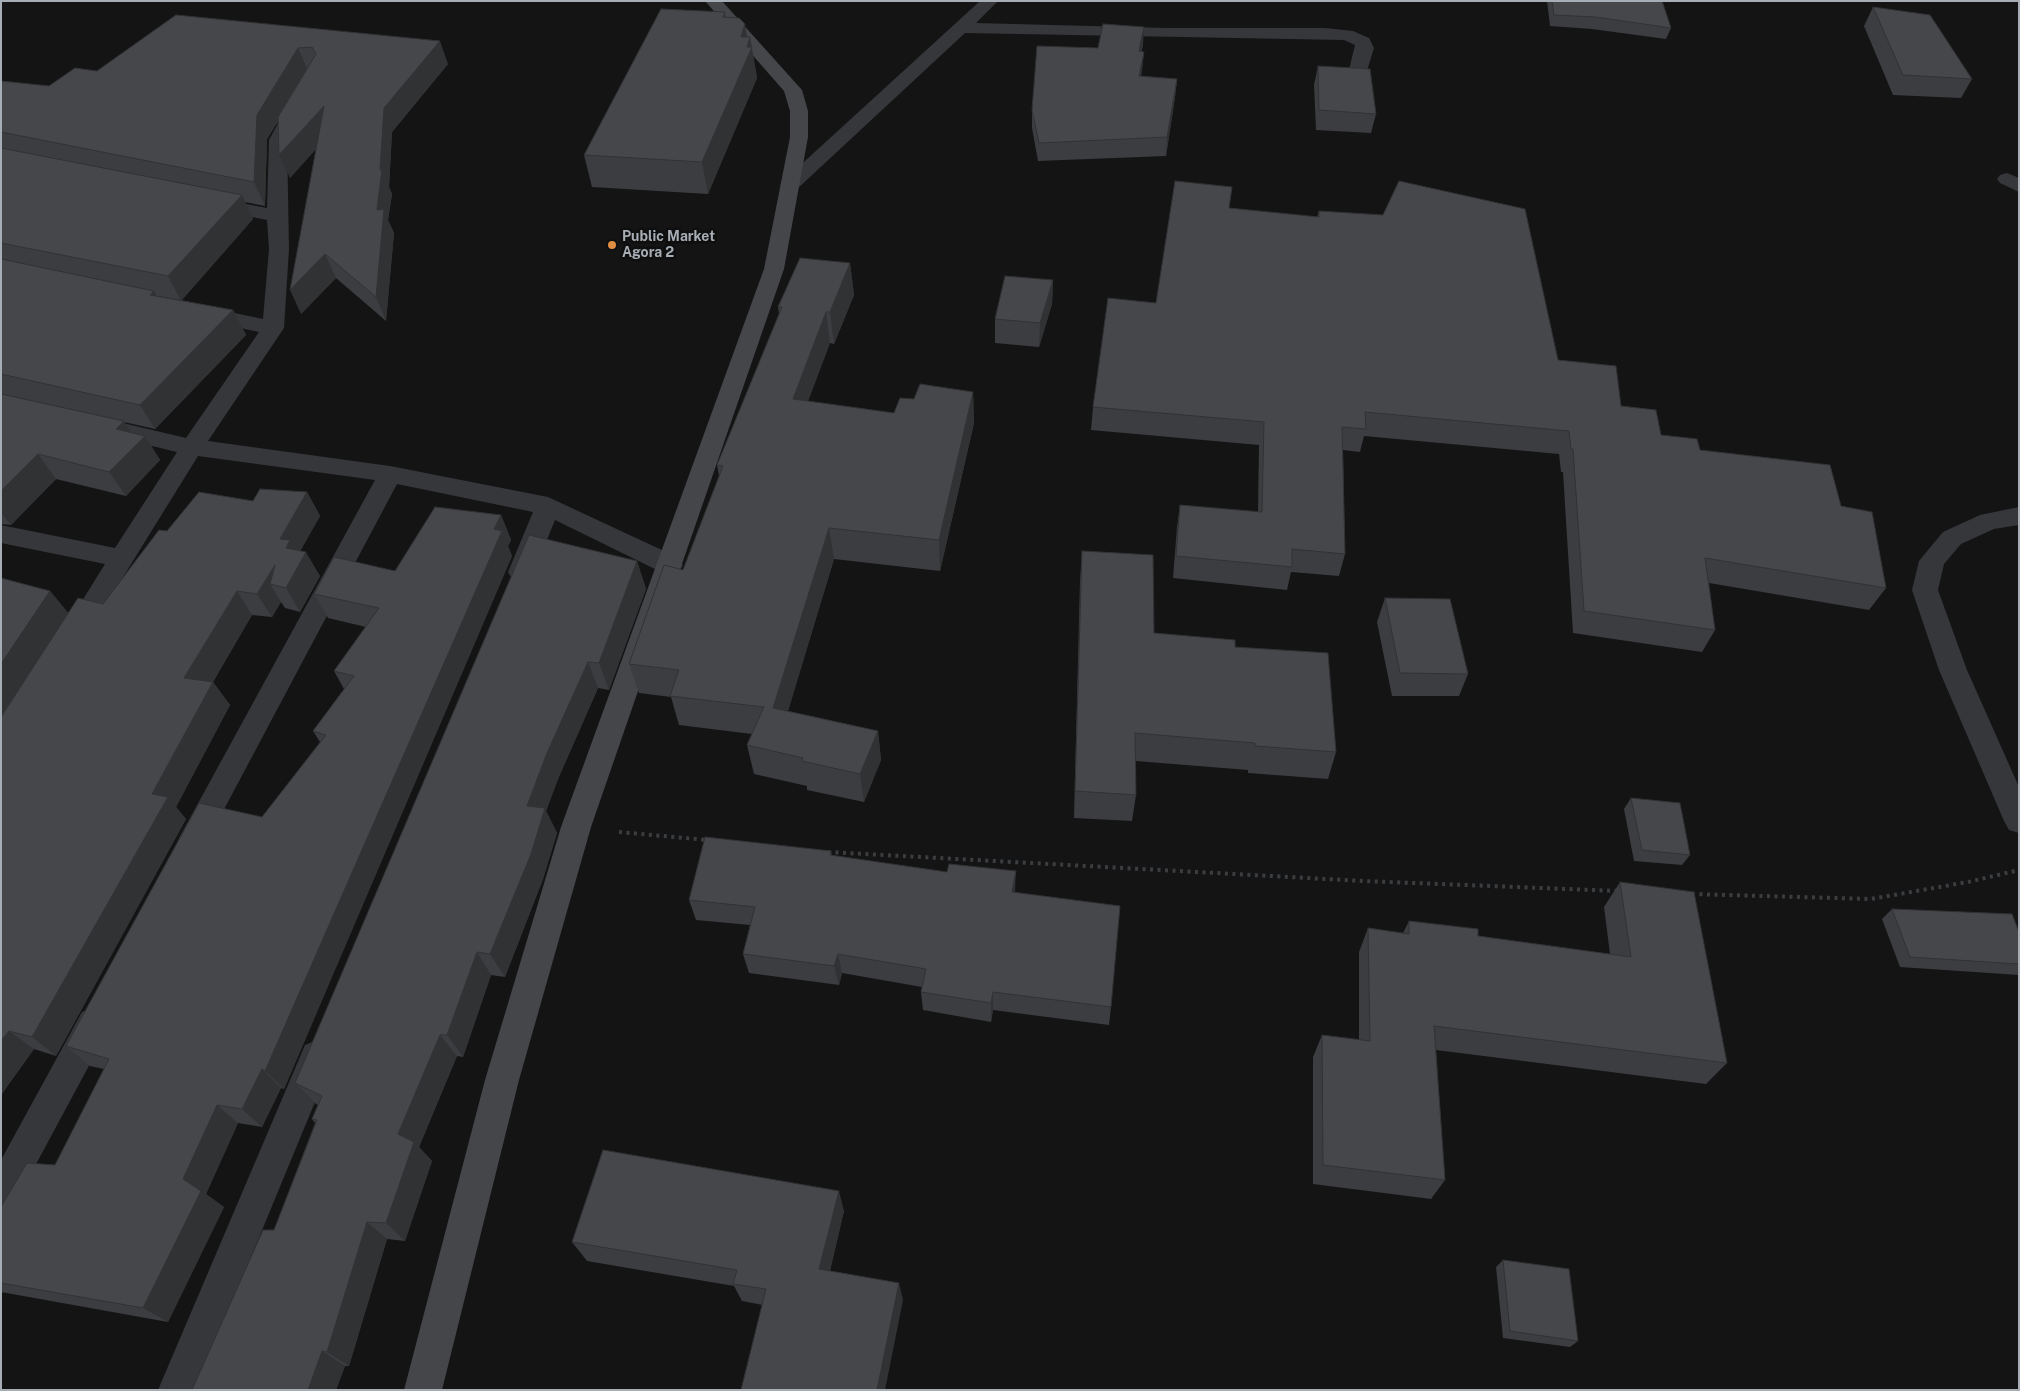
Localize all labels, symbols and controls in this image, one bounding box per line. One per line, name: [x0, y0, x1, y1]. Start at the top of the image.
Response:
place label: Public Market Agora 2: [622, 229, 715, 262]
marker: Public Market Agora 2: [606, 239, 618, 251]

